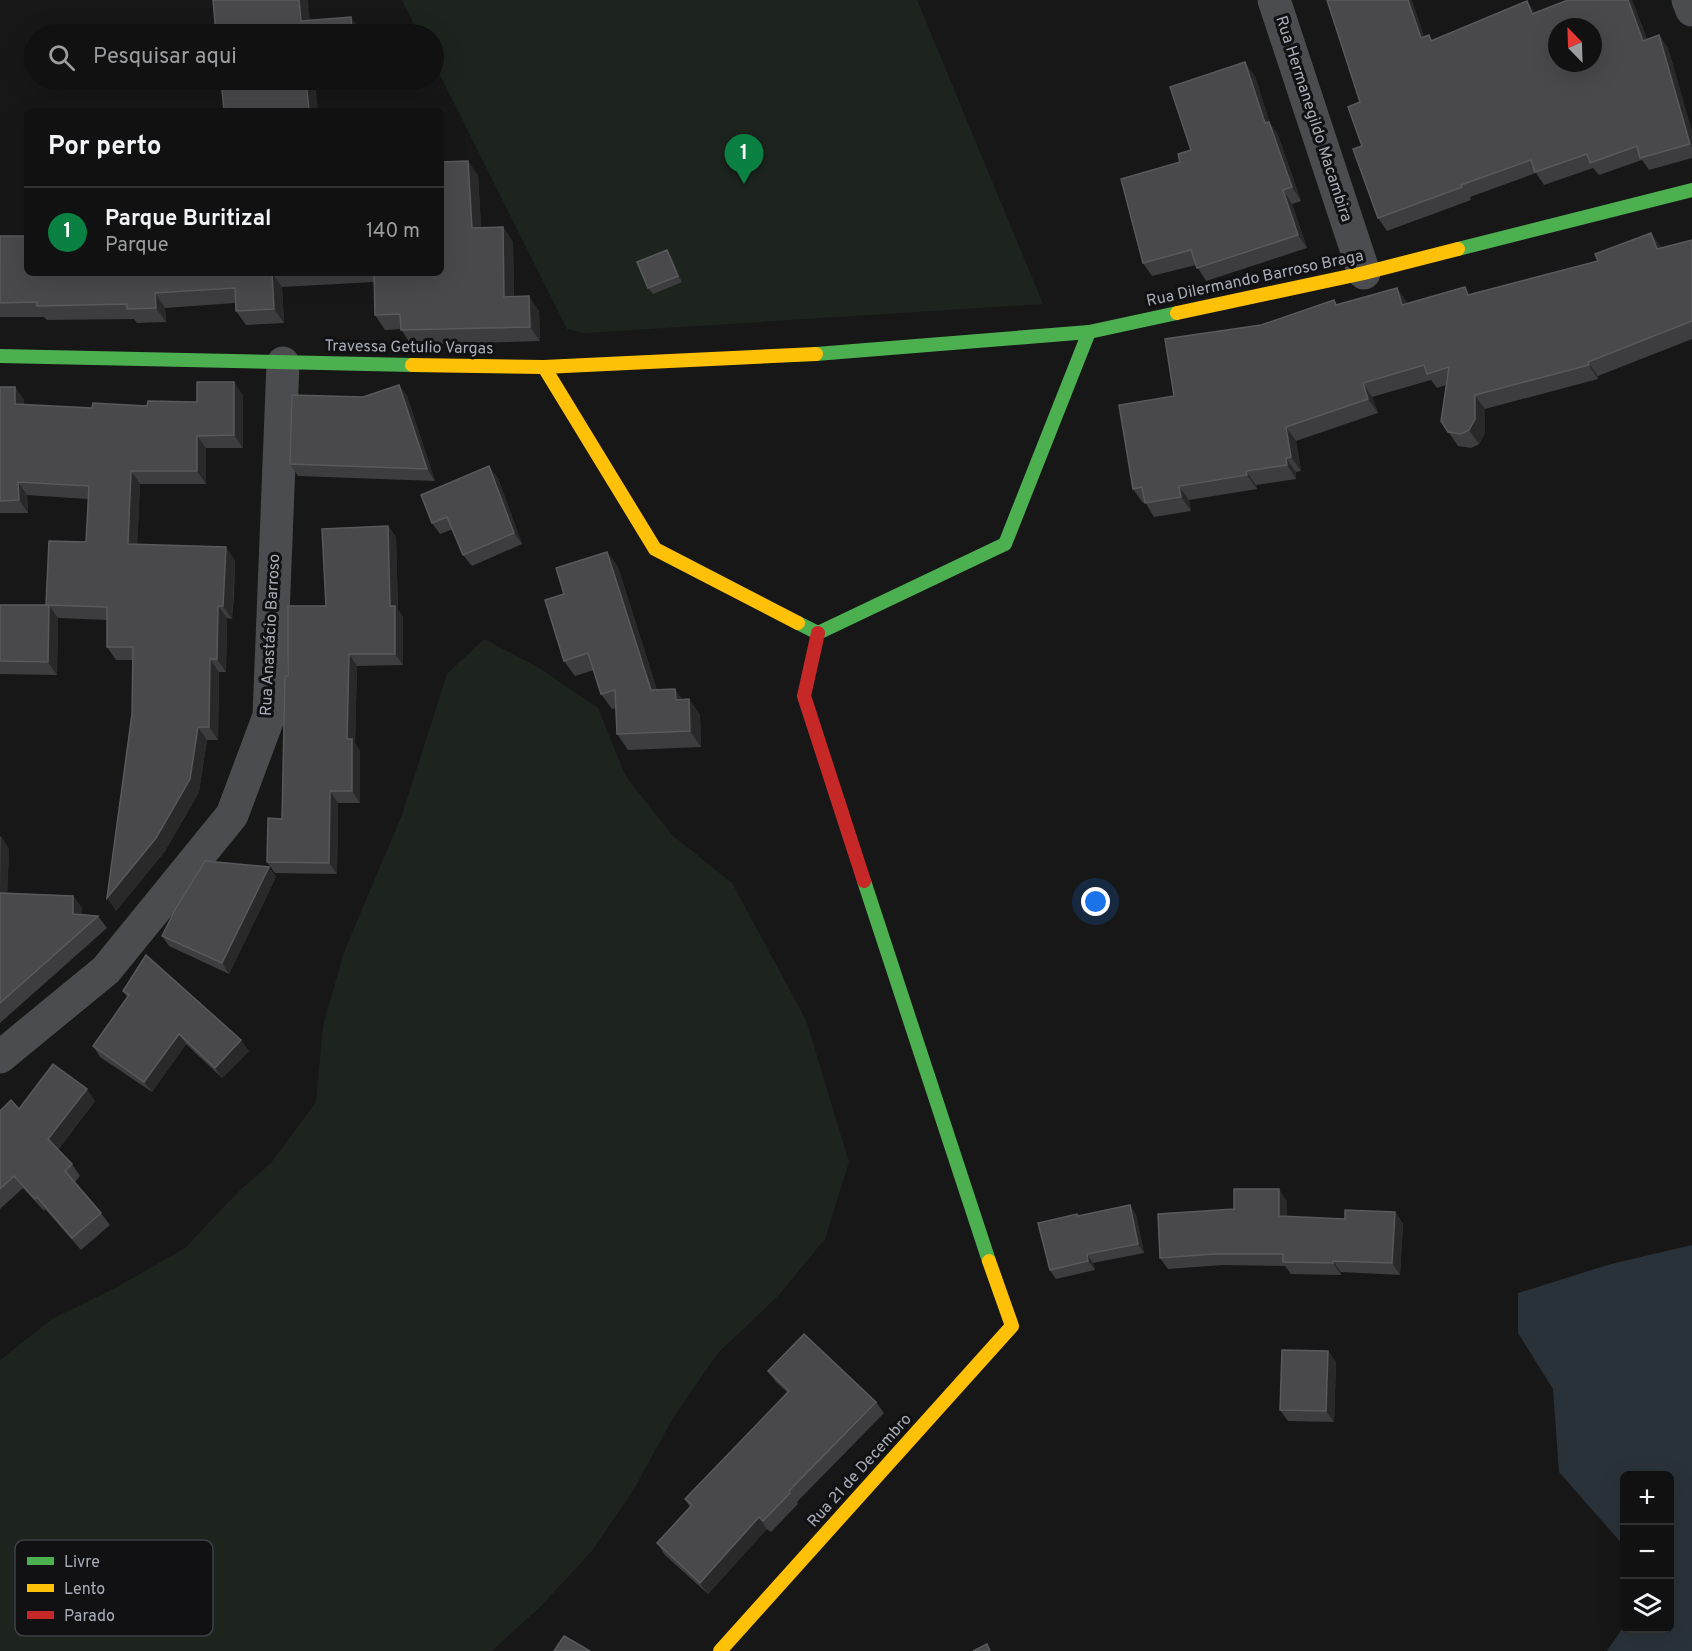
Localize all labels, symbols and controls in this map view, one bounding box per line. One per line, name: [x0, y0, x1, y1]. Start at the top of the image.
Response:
street label: Rua Hermanegildo Macambira: [1270, 13, 1356, 225]
north arrow: [1548, 18, 1602, 72]
search box: [24, 24, 444, 90]
icon: search: [45, 41, 78, 74]
text: Pesquisar aqui: [93, 44, 237, 71]
text: Por perto: [48, 131, 162, 164]
pin: 1: [724, 134, 764, 184]
text: Parque Buritizal: [105, 206, 271, 233]
text: 1: [64, 219, 72, 245]
text: 140 m: [366, 219, 420, 245]
text: Parque: [105, 233, 168, 259]
street label: Rua Dilermando Barroso Braga: [1145, 246, 1365, 312]
street label: Travessa Getulio Vargas: [324, 337, 494, 359]
street label: Rua Anastácio Barroso: [257, 553, 285, 717]
your location: [1081, 887, 1110, 916]
street label: Rua 21 de Decembro: [804, 1410, 916, 1532]
map controls: [1620, 1471, 1674, 1633]
button: +: [1620, 1471, 1674, 1525]
button: −: [1620, 1525, 1674, 1579]
legend: [15, 1540, 213, 1636]
text: Livre: [64, 1553, 100, 1573]
button: layers: [1620, 1579, 1674, 1633]
text: Lento: [64, 1580, 105, 1600]
text: Parado: [64, 1607, 115, 1627]

